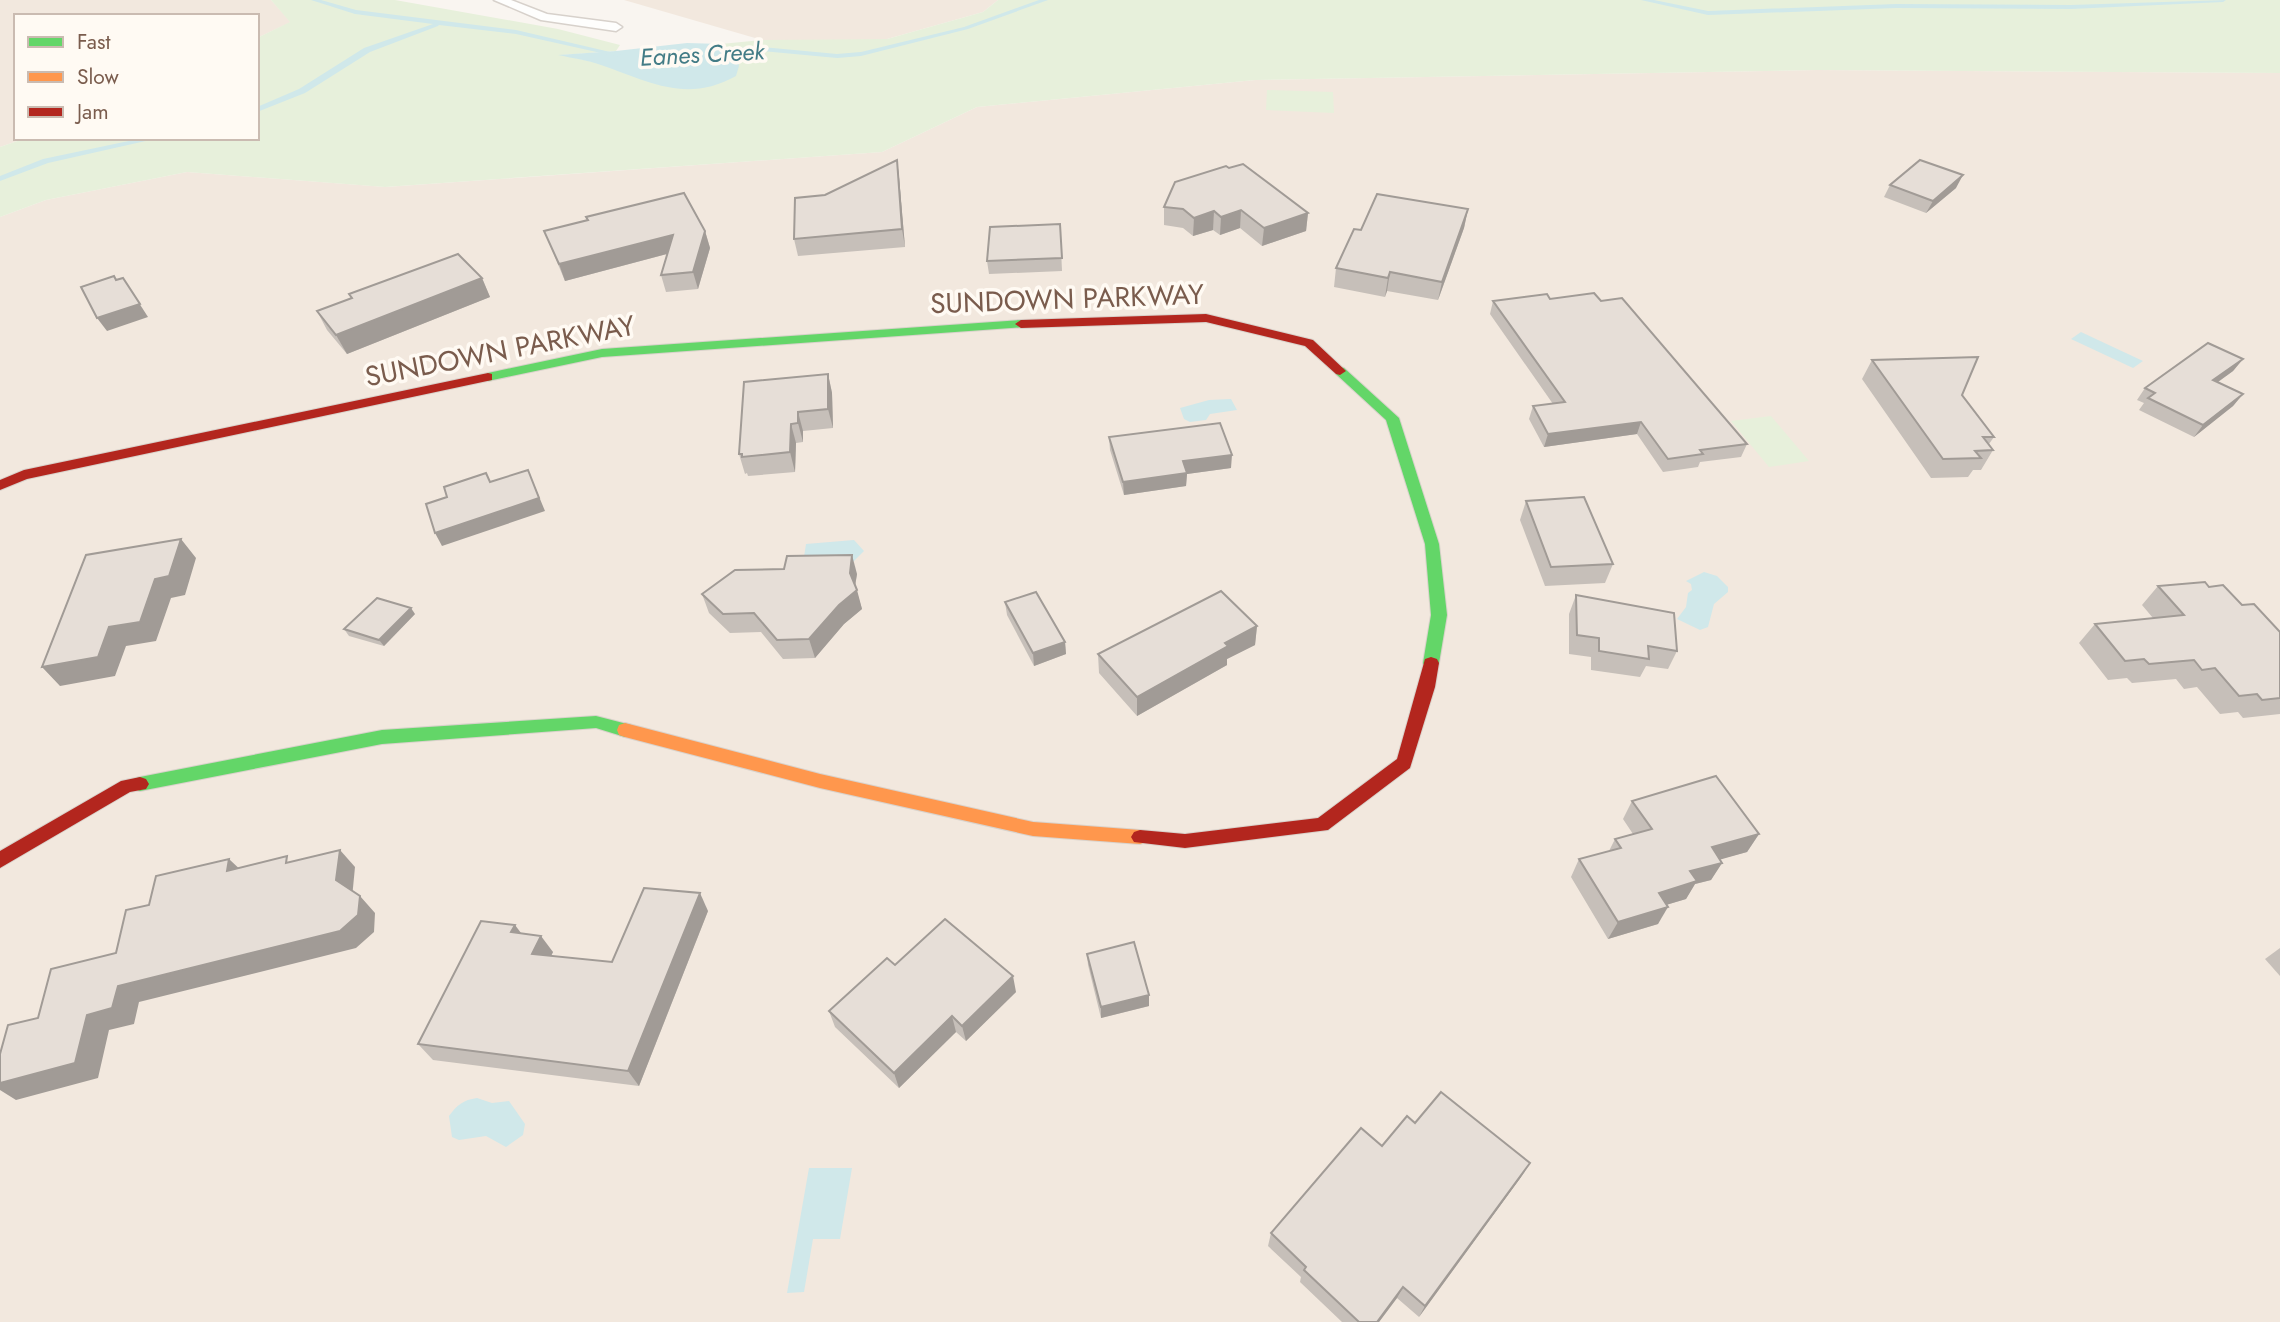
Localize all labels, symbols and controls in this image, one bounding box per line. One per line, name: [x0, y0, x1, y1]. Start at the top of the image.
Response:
legend: [14, 14, 259, 140]
text: Fast: [77, 27, 110, 57]
water label: Eanes Creek: [639, 33, 767, 75]
text: Slow: [77, 62, 119, 92]
text: Jam: [74, 97, 109, 127]
street label: SUNDOWN PARKWAY: [929, 274, 1205, 324]
street label: SUNDOWN PARKWAY: [362, 305, 639, 397]

